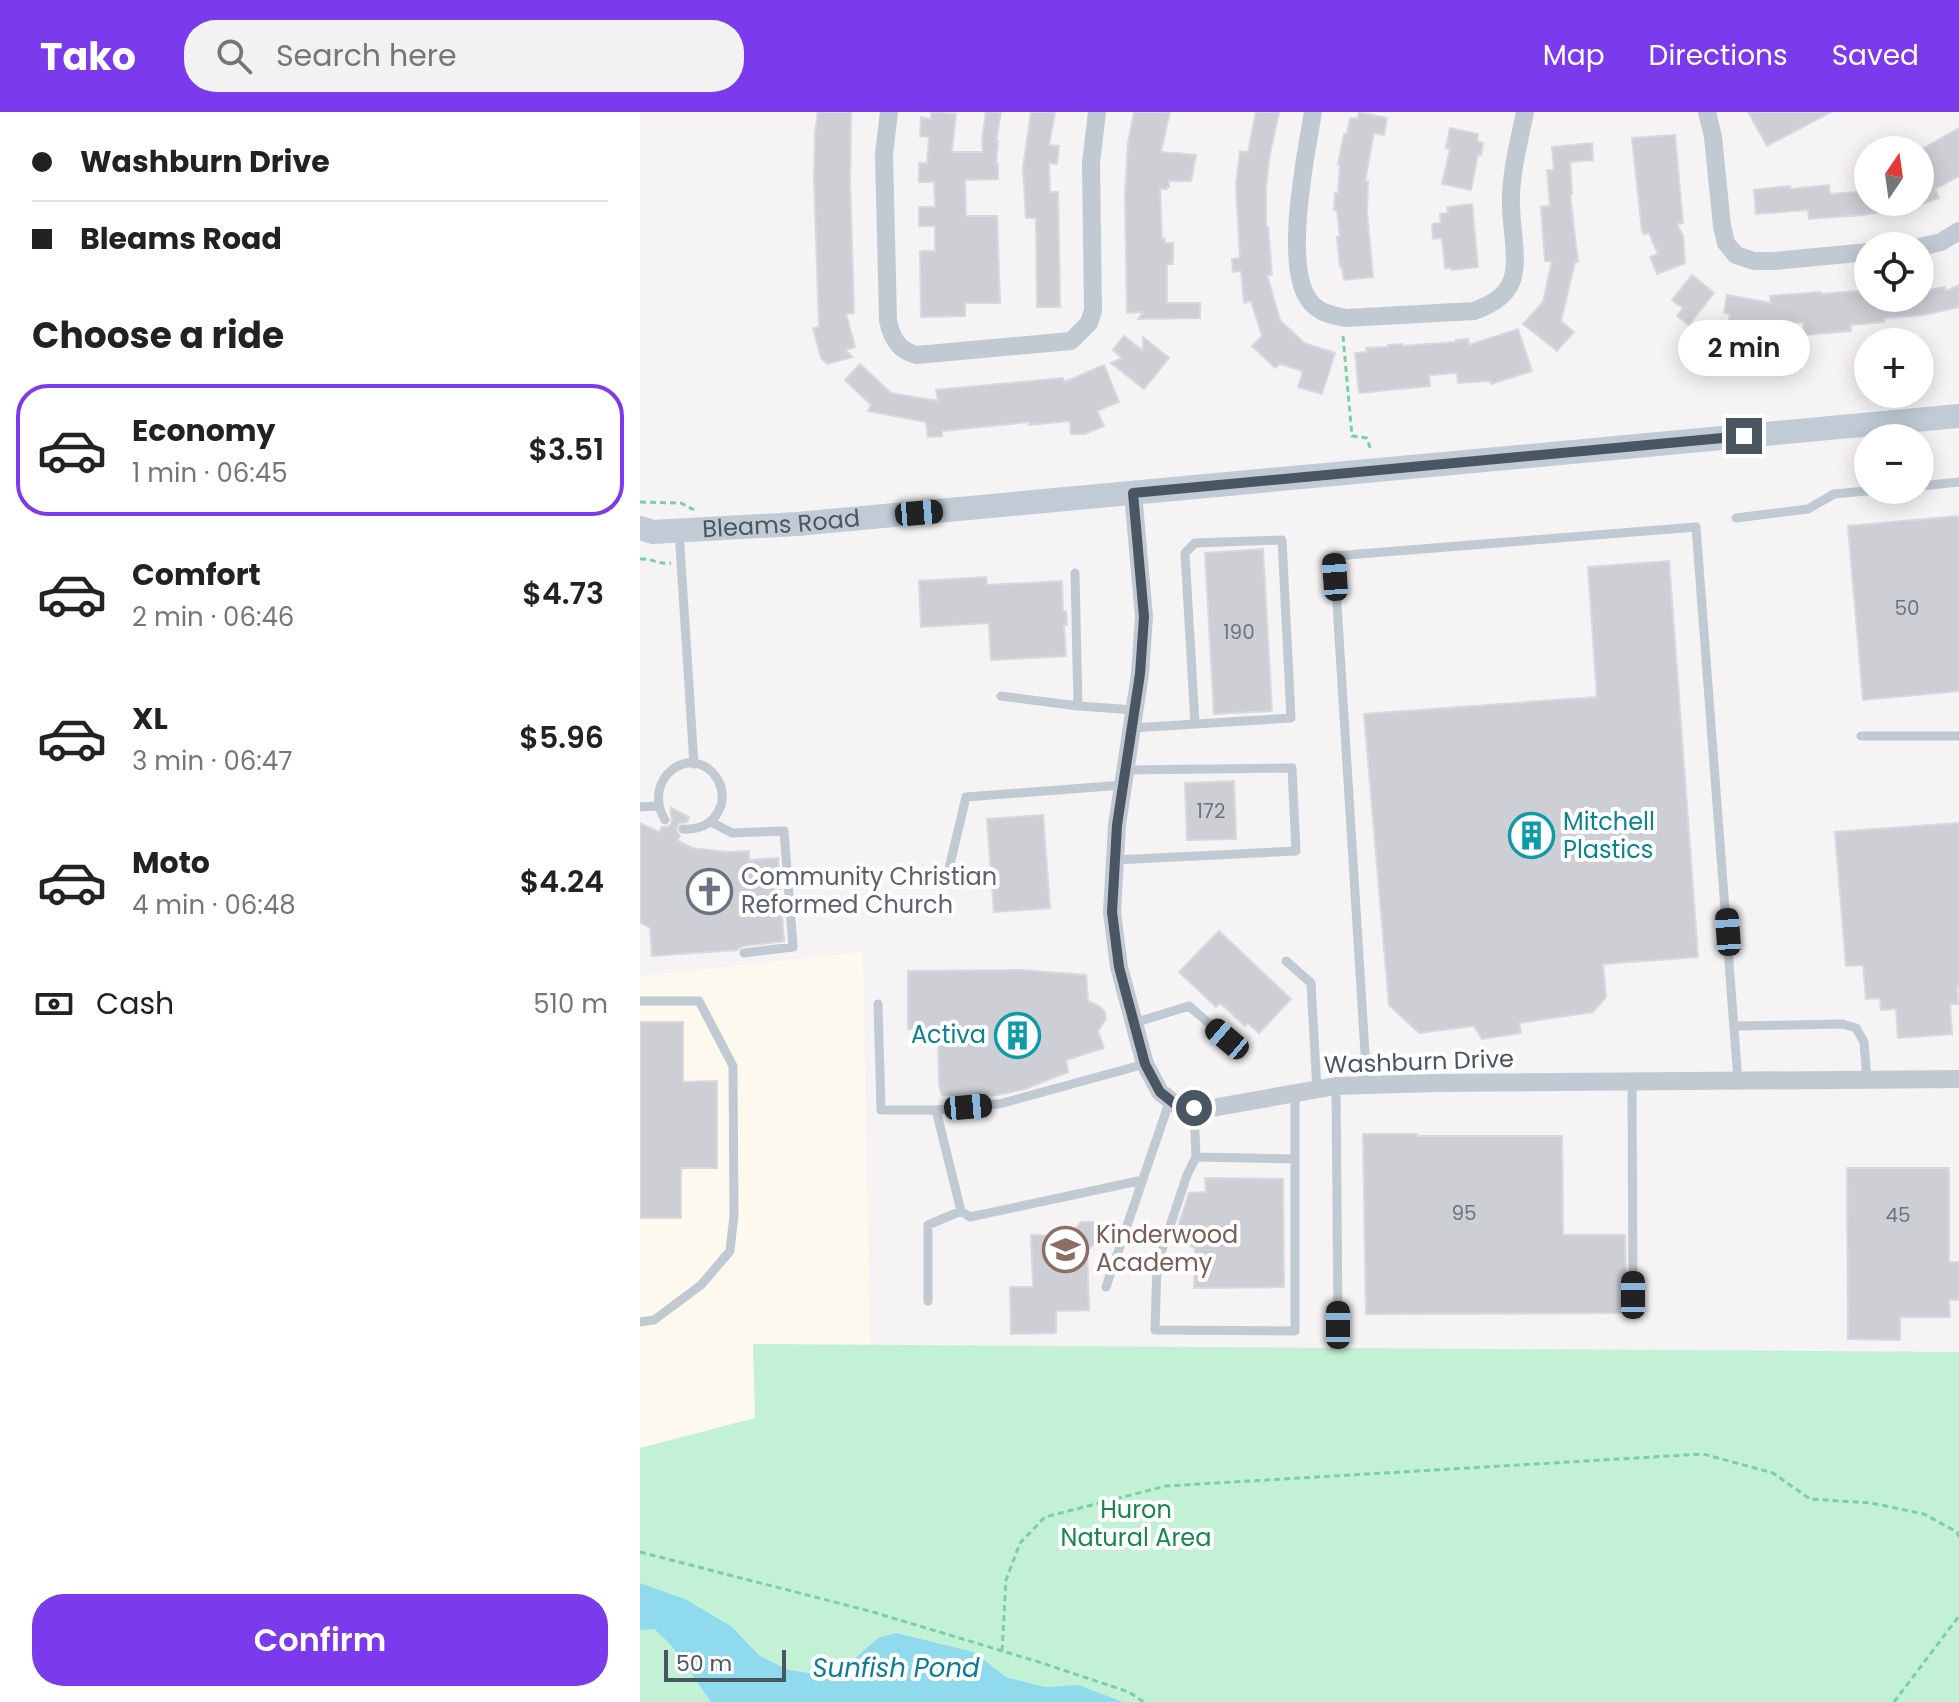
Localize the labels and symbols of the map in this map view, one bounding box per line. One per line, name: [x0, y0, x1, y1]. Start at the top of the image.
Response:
north arrow: [1854, 136, 1934, 216]
callout: 2 min: [1678, 320, 1810, 376]
route end: [1726, 418, 1762, 454]
car: [894, 499, 944, 527]
street label: Bleams Road: [701, 501, 861, 545]
car: [1321, 552, 1349, 602]
house number: 50: [1894, 594, 1920, 622]
house number: 190: [1223, 618, 1255, 646]
house number: 172: [1197, 797, 1225, 825]
place label: Mitchell Plastics: [1563, 805, 1655, 866]
building icon: Mitchell Plastics: [1508, 812, 1556, 860]
place label: Community Christian Reformed Church: [741, 860, 997, 921]
church icon: Community Christian Reformed Church: [686, 867, 734, 915]
car: [1714, 907, 1742, 957]
building icon: Activa: [993, 1011, 1041, 1059]
car: [1201, 1014, 1253, 1064]
place label: Activa: [911, 1018, 986, 1051]
street label: Washburn Drive: [1323, 1042, 1515, 1081]
route start: [1176, 1090, 1212, 1126]
car: [943, 1093, 993, 1121]
house number: 95: [1451, 1199, 1477, 1227]
house number: 45: [1885, 1201, 1911, 1229]
place label: Kinderwood Academy: [1096, 1218, 1238, 1279]
school or university icon: Kinderwood Academy: [1041, 1225, 1089, 1273]
car: [1621, 1271, 1645, 1319]
car: [1326, 1301, 1350, 1349]
park label: Huron Natural Area: [1061, 1493, 1211, 1554]
scale bar: [664, 1646, 786, 1682]
water label: Sunfish Pond: [812, 1650, 980, 1686]

